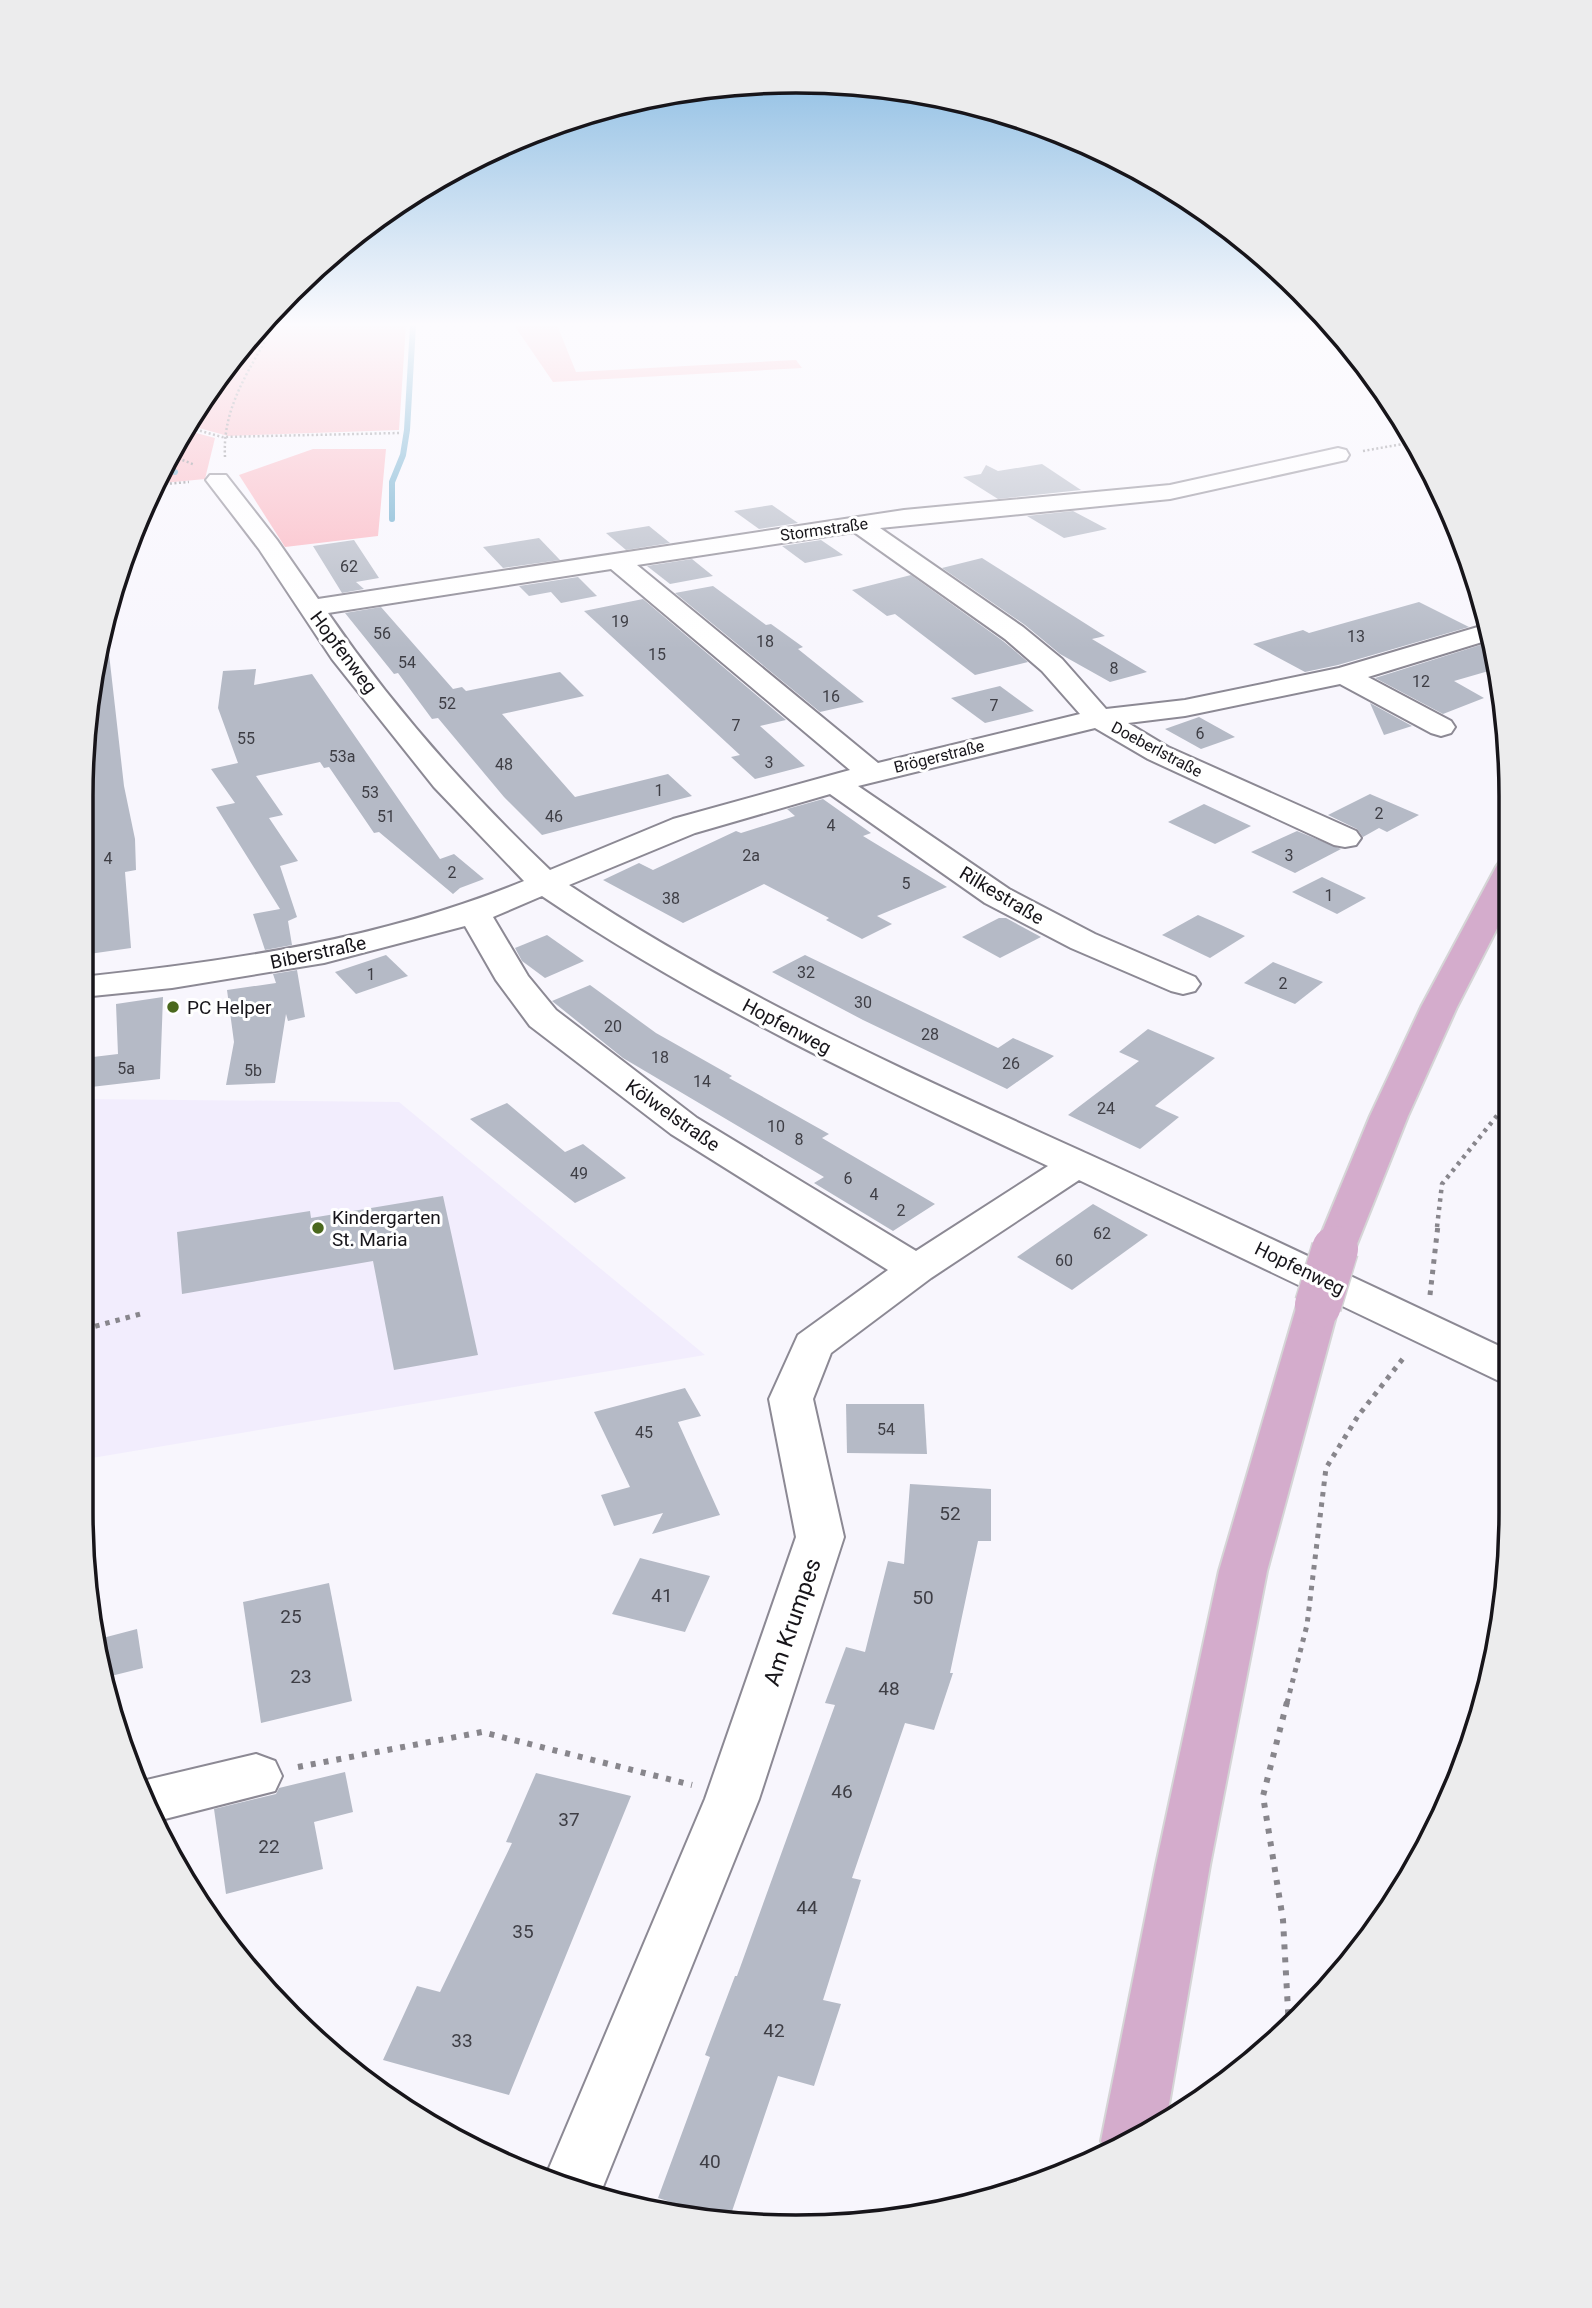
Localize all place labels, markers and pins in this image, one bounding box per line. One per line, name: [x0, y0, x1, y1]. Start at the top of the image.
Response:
place label: PC Helper: [187, 996, 272, 1019]
marker: PC Helper: [165, 999, 181, 1015]
place label: Kindergarten St. Maria: [332, 1206, 441, 1251]
marker: Kindergarten St. Maria: [310, 1220, 326, 1236]

